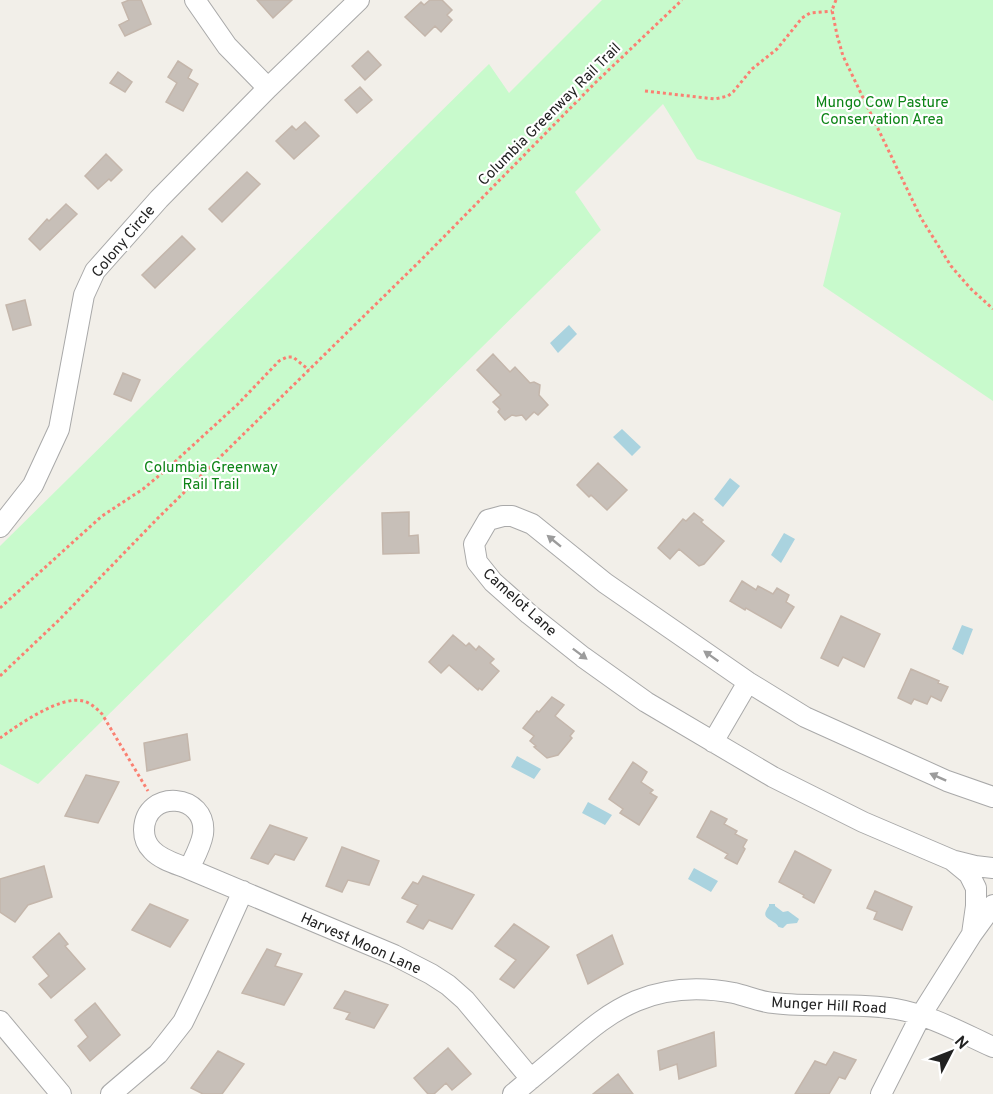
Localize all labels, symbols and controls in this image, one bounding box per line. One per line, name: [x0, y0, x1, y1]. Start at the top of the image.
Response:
street label: Columbia Greenway Rail Trail: [475, 40, 626, 191]
park label: Mungo Cow Pasture Conservation Area: [815, 94, 949, 130]
street label: Colony Circle: [88, 202, 160, 282]
park label: Columbia Greenway Rail Trail: [144, 459, 278, 495]
one-way arrow: [546, 535, 562, 548]
street label: Camelot Lane: [478, 565, 560, 641]
one-way arrow: [572, 647, 588, 660]
one-way arrow: [703, 651, 719, 662]
one-way arrow: [930, 772, 947, 781]
street label: Harvest Moon Lane: [297, 909, 424, 979]
street label: Munger Hill Road: [771, 994, 887, 1019]
north arrow: [921, 1022, 981, 1082]
text: N: [949, 1032, 972, 1054]

